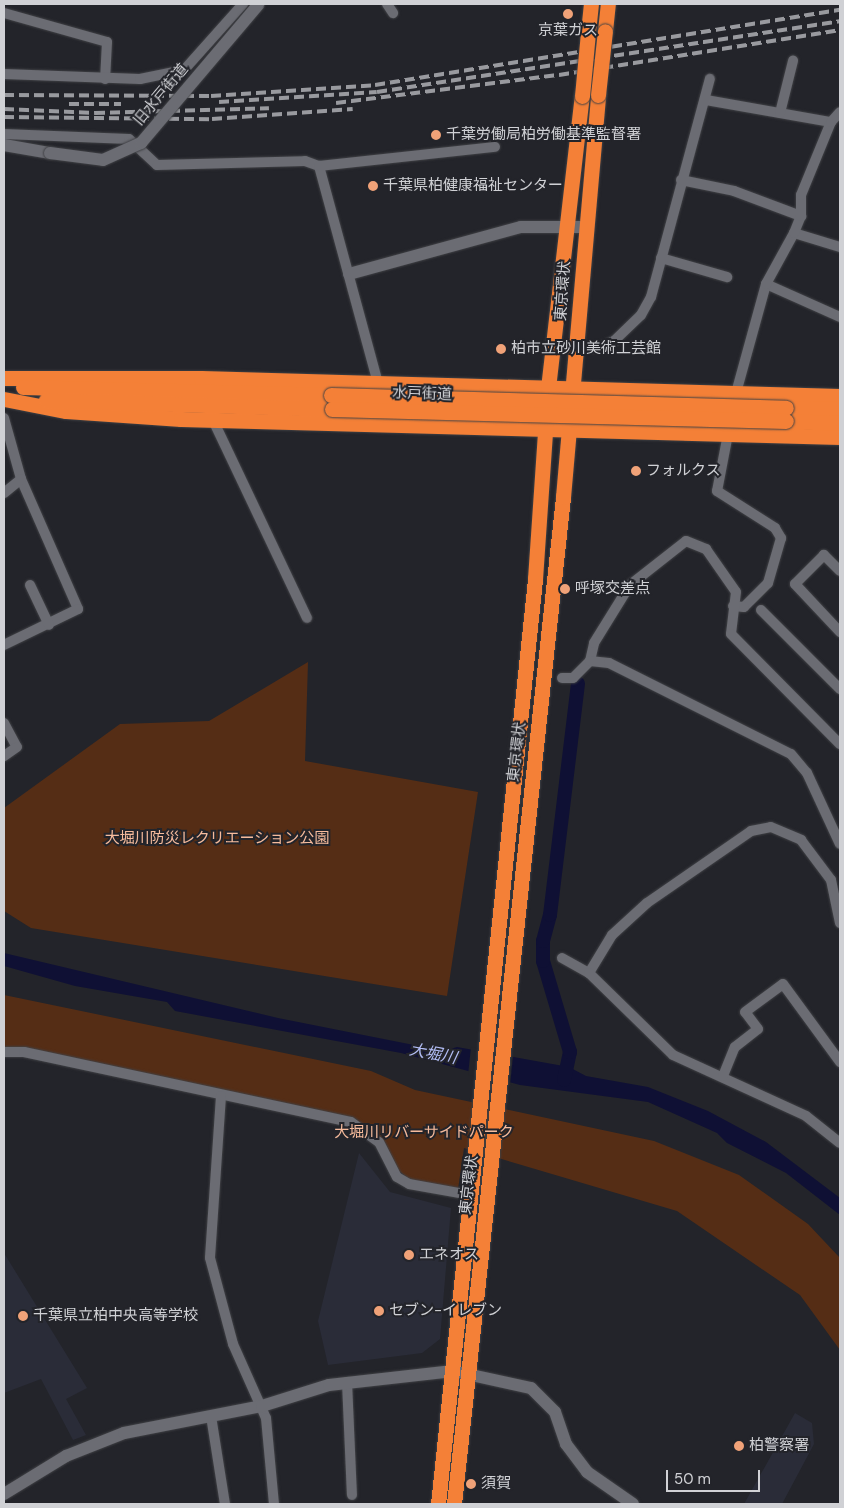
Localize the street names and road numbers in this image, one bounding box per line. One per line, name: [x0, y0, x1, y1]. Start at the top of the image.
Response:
street label: 旧水戸街道: [130, 60, 192, 130]
street label: 東京環状: [552, 260, 574, 322]
street label: 水戸街道: [392, 384, 452, 404]
street label: 東京環状: [504, 721, 530, 783]
street label: 東京環状: [456, 1154, 482, 1216]

